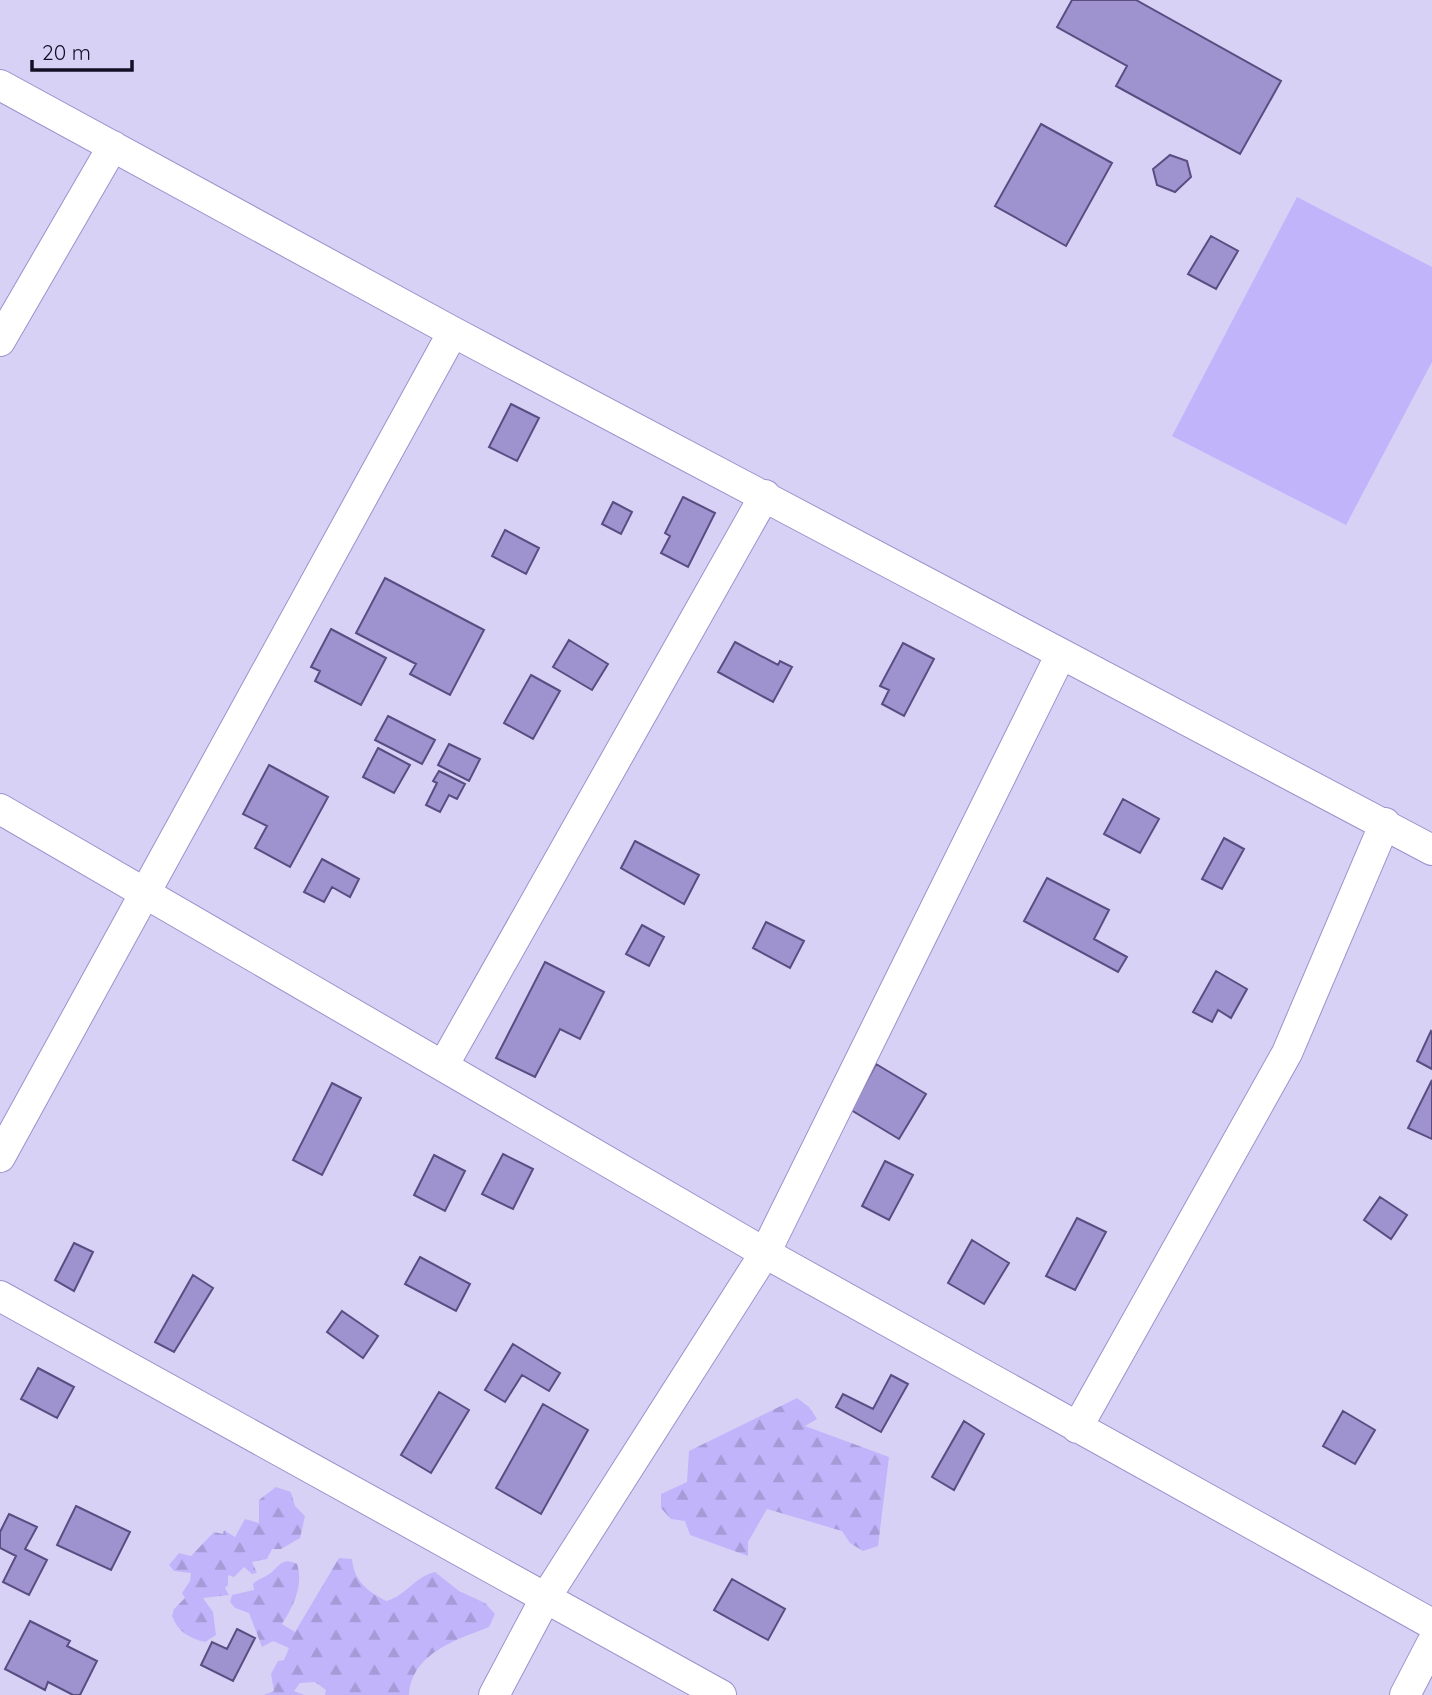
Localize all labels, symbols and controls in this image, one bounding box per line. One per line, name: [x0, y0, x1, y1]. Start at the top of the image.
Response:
scale bar: [32, 28, 131, 72]
text: 20 m: [42, 39, 91, 65]

